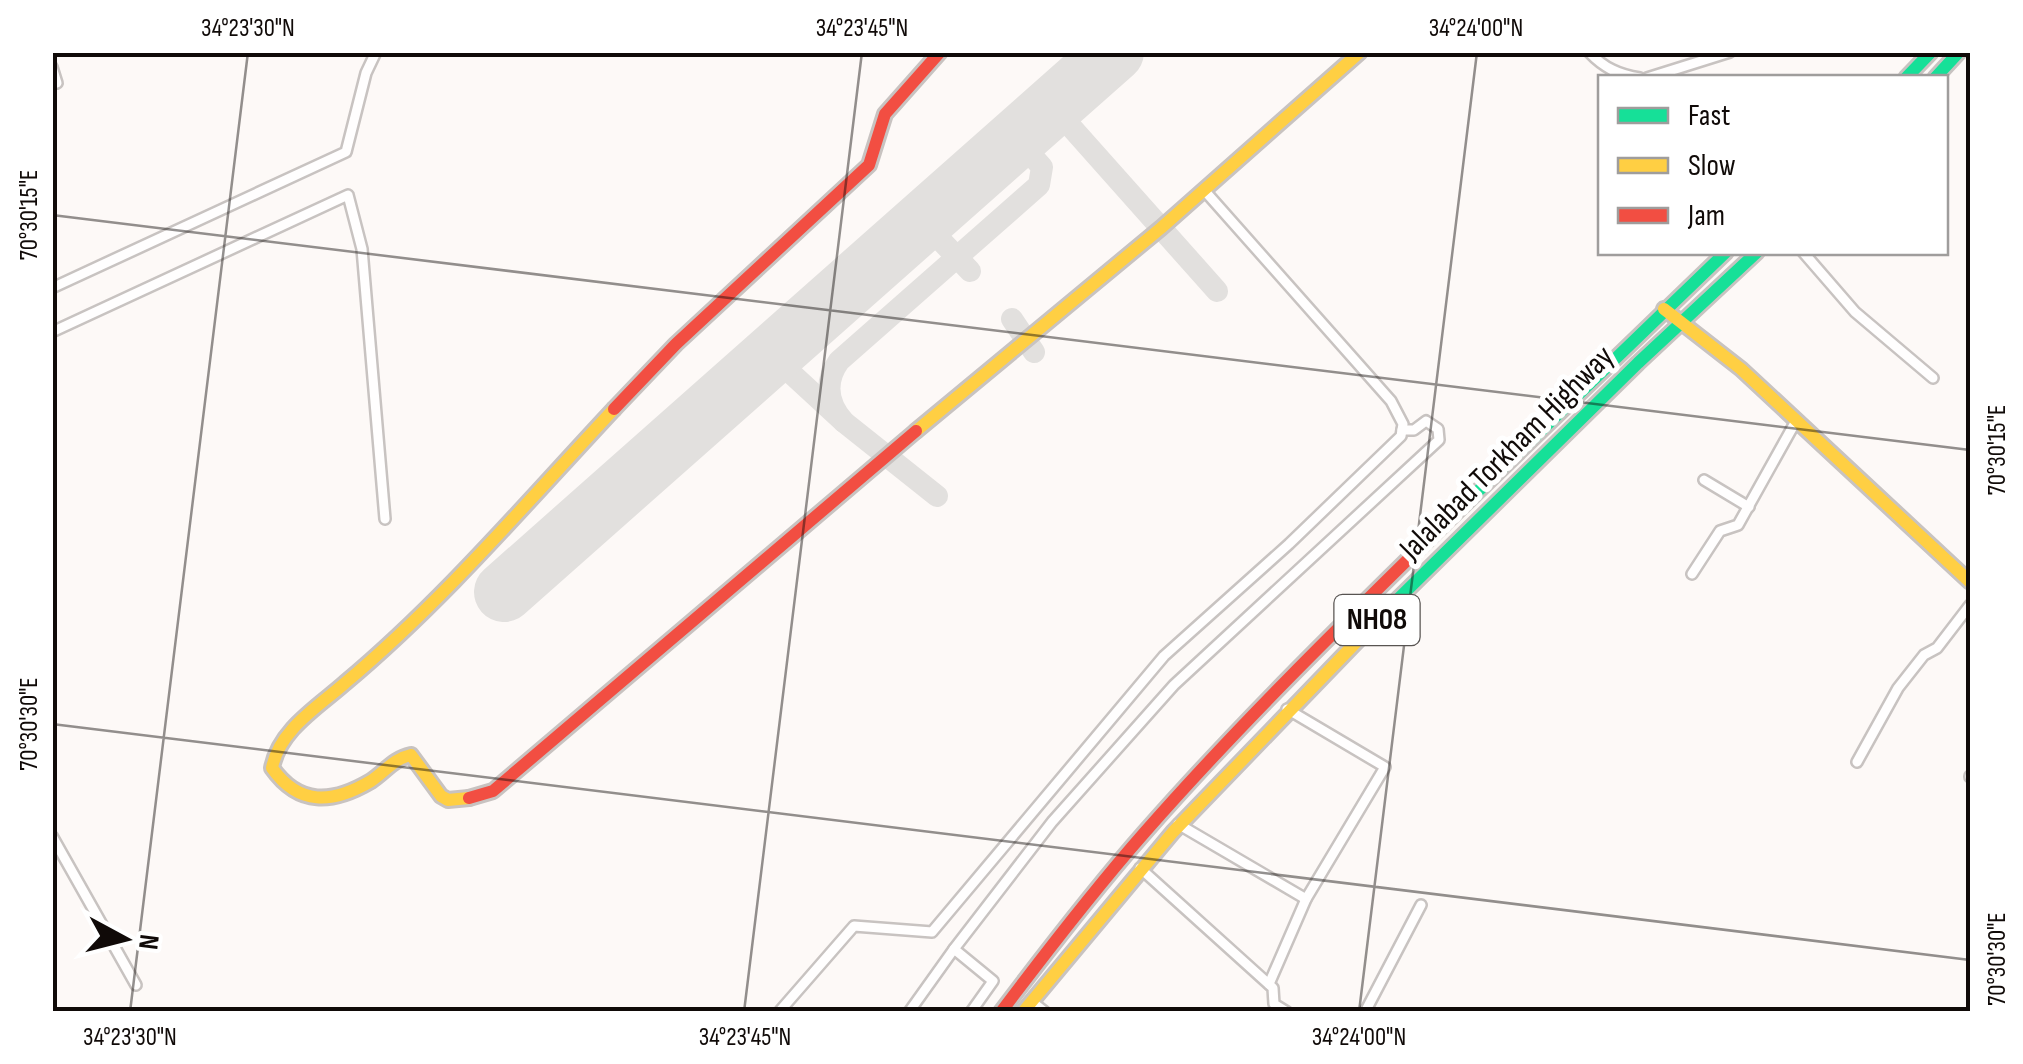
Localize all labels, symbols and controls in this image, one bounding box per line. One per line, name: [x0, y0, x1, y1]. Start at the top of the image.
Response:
text: 34°23'30"N: [201, 13, 295, 44]
text: 34°23'45"N: [816, 13, 908, 44]
text: 34°24'00"N: [1429, 13, 1523, 44]
legend: [1598, 75, 1948, 255]
text: Fast: [1688, 98, 1730, 134]
text: Slow: [1688, 148, 1736, 184]
text: 70°30'15"E: [14, 170, 45, 260]
text: Jam: [1687, 198, 1725, 234]
street label: Jalalabad Torkham Highway: [1391, 338, 1622, 569]
text: 70°30'15"E: [1982, 405, 2013, 495]
road number: NH08: [1334, 595, 1420, 645]
text: 70°30'30"E: [14, 677, 45, 771]
north arrow: [75, 889, 175, 989]
text: 70°30'30"E: [1982, 912, 2013, 1006]
text: N: [131, 932, 166, 951]
text: 34°23'30"N: [83, 1022, 177, 1053]
text: 34°23'45"N: [699, 1022, 791, 1053]
text: 34°24'00"N: [1312, 1022, 1406, 1053]

